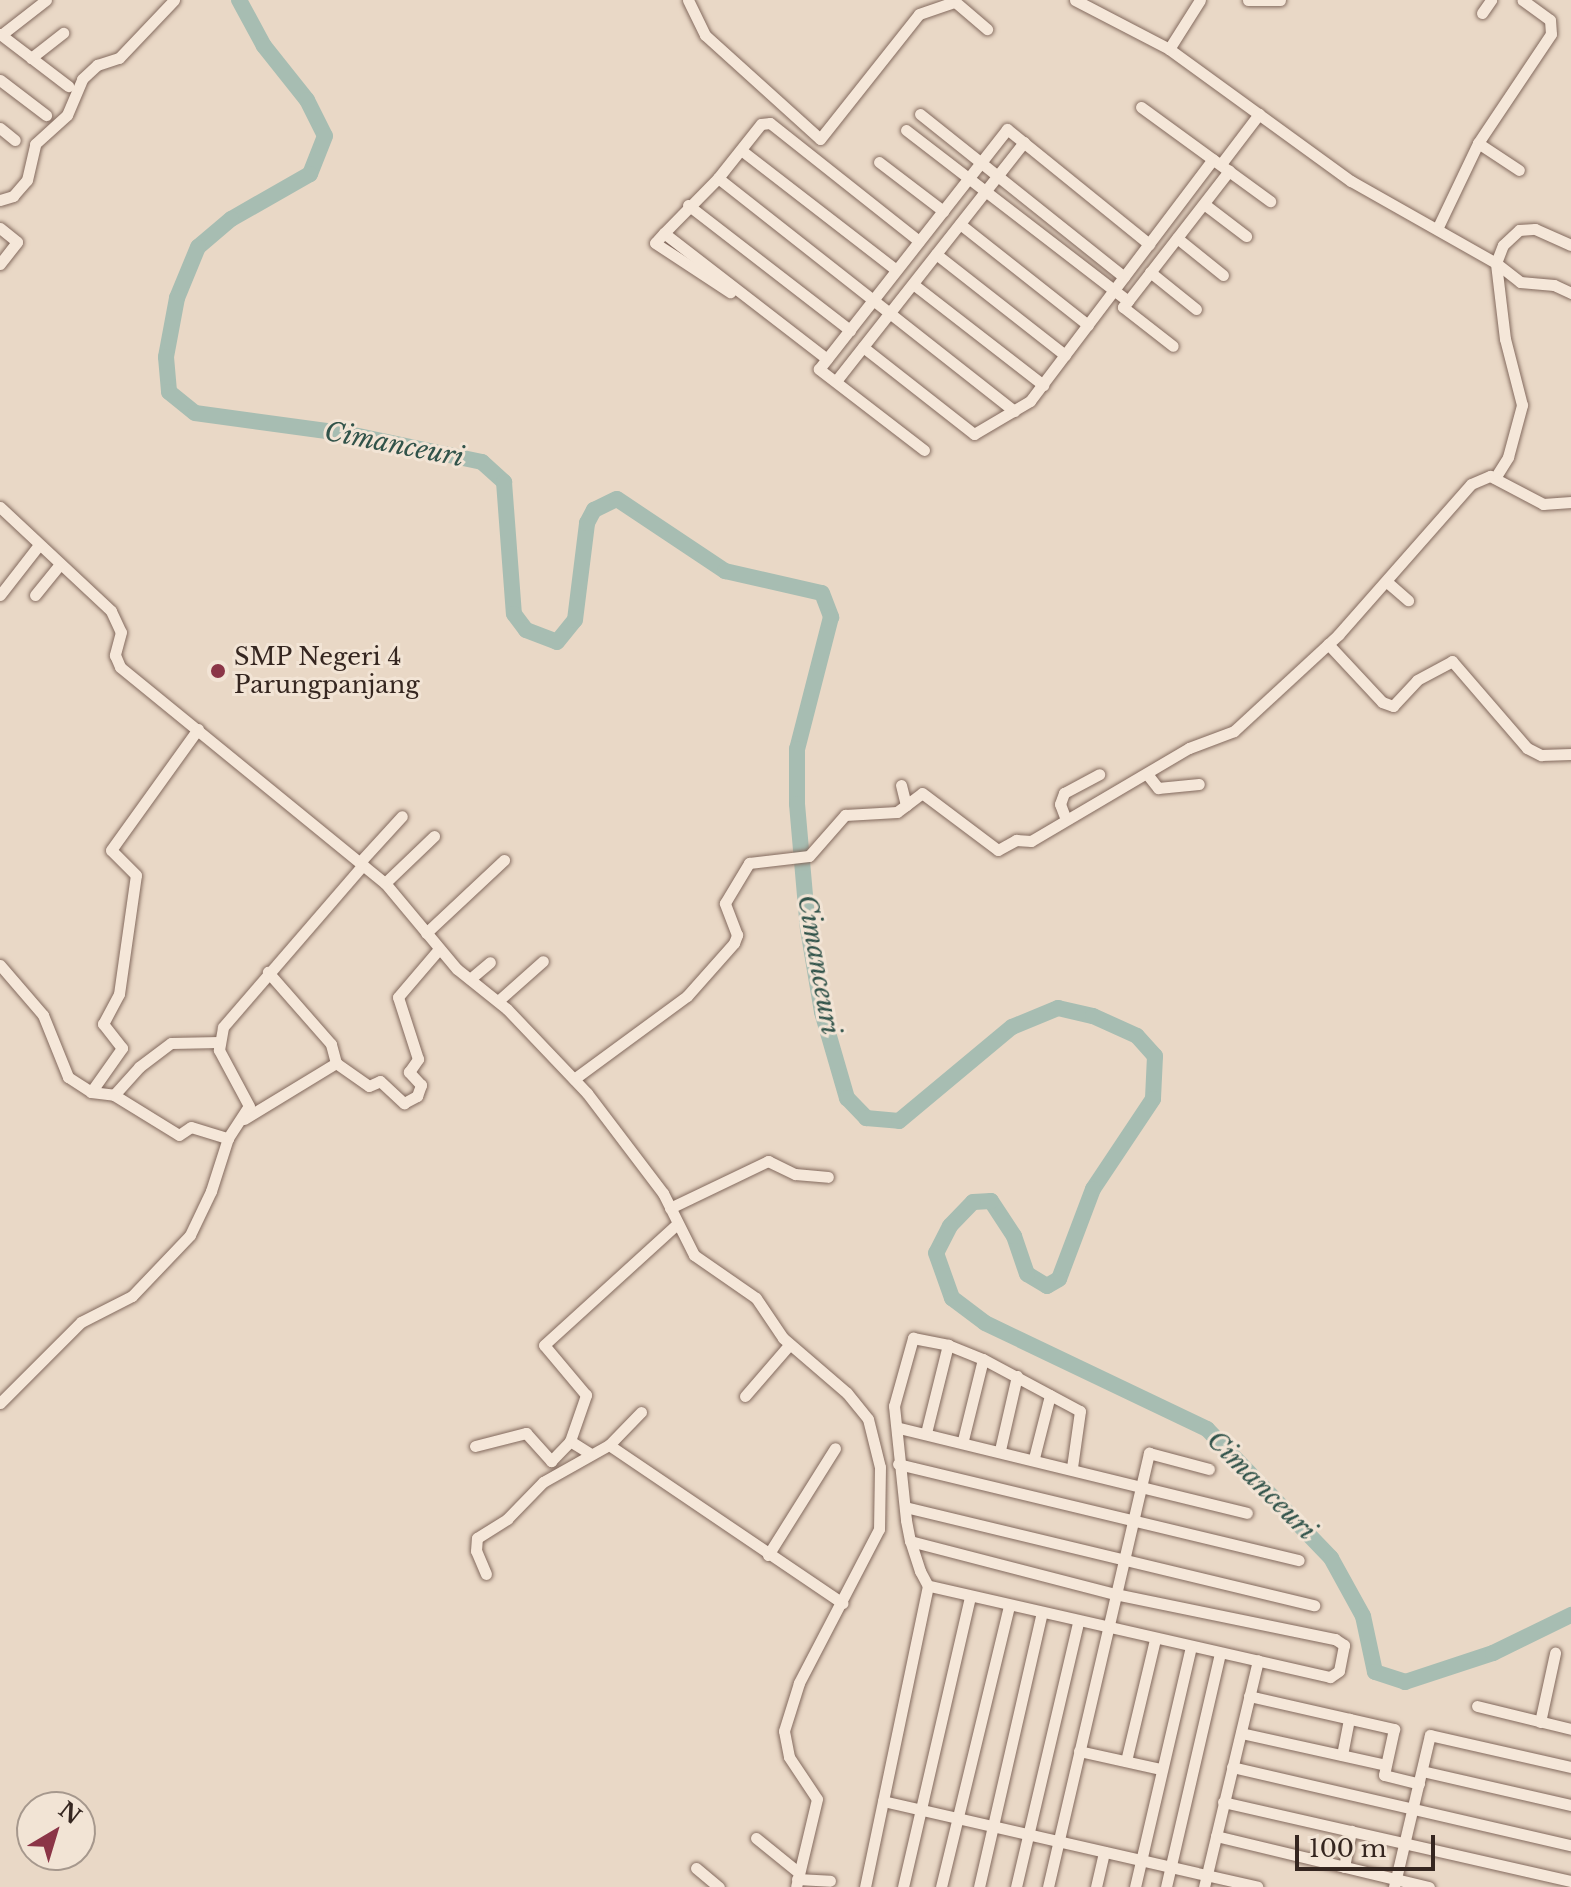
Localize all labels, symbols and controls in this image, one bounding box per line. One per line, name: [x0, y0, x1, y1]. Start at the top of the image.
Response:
water label: Cimanceuri: [322, 416, 466, 474]
place label: SMP Negeri 4 Parungpanjang: [234, 643, 420, 699]
marker: SMP Negeri 4 Parungpanjang: [209, 662, 227, 680]
water label: Cimanceuri: [790, 893, 846, 1037]
water label: Cimanceuri: [1200, 1425, 1322, 1547]
north arrow: [16, 1791, 96, 1871]
text: N: [53, 1796, 86, 1830]
scale bar: [1299, 1819, 1439, 1869]
text: 100 m: [1309, 1834, 1387, 1863]

